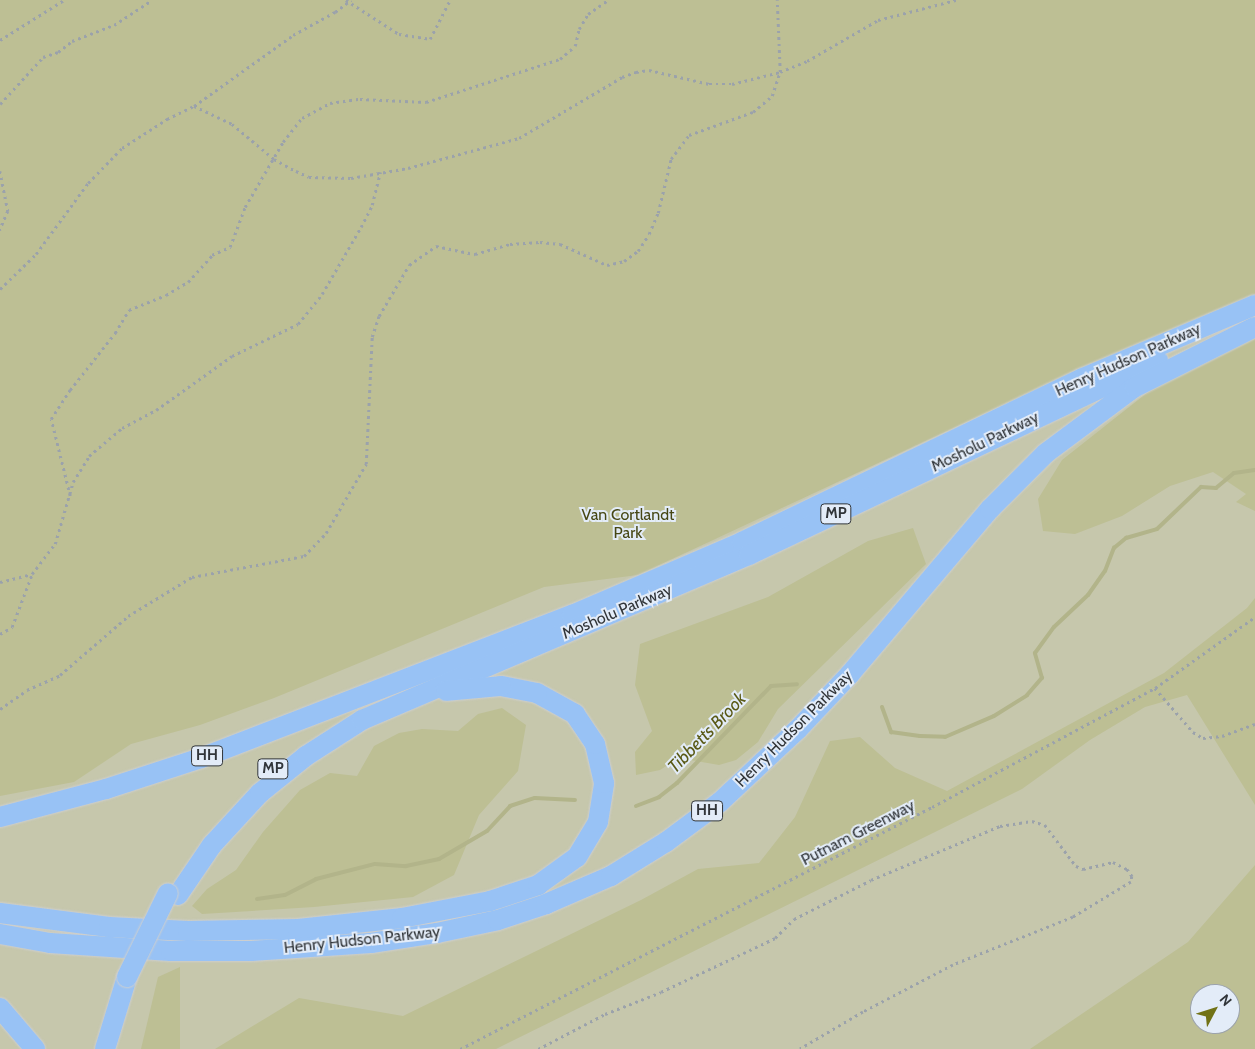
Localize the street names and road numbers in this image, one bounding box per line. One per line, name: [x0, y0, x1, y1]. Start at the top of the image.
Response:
street label: Henry Hudson Parkway: [1052, 319, 1204, 401]
street label: Mosholu Parkway: [928, 408, 1042, 476]
road number: MP: [820, 502, 852, 526]
street label: Mosholu Parkway: [559, 580, 675, 644]
street label: Henry Hudson Parkway: [732, 667, 856, 791]
road number: HH: [191, 744, 223, 768]
road number: MP: [257, 756, 289, 782]
street label: Putnam Greenway: [798, 796, 918, 870]
road number: HH: [691, 798, 723, 824]
street label: Henry Hudson Parkway: [283, 922, 441, 958]

